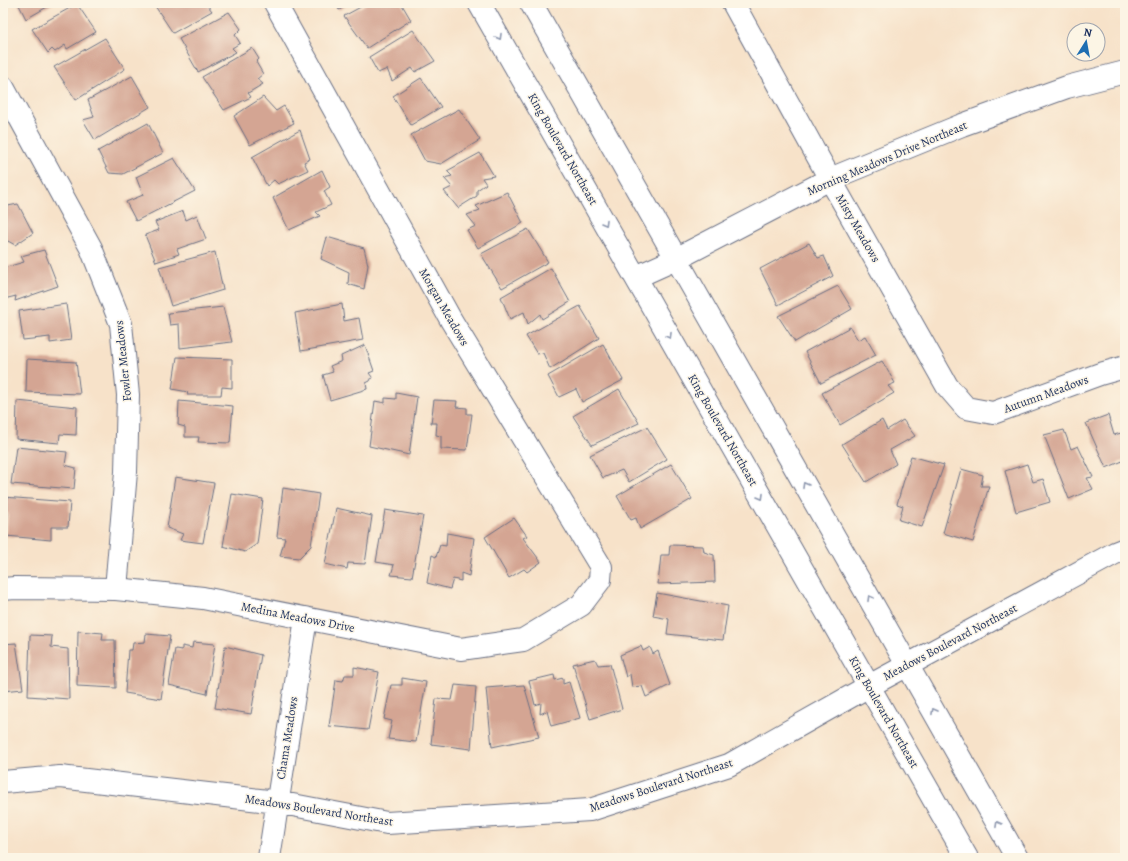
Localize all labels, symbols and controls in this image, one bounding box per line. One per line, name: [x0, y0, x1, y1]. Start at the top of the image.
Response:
north arrow: [1066, 22, 1106, 62]
text: N: [1082, 25, 1093, 41]
one-way arrow: [494, 33, 501, 40]
street label: King Boulevard Northeast: [524, 90, 602, 208]
street label: Morning Meadows Drive Northeast: [804, 117, 970, 199]
street label: Misty Meadows: [832, 191, 884, 265]
one-way arrow: [600, 219, 607, 226]
street label: Morgan Meadows: [415, 265, 473, 349]
street label: Fowler Meadows: [111, 319, 135, 402]
one-way arrow: [665, 332, 672, 339]
street label: King Boulevard Northeast: [684, 371, 762, 489]
street label: Autumn Meadows: [1000, 371, 1091, 417]
one-way arrow: [803, 482, 810, 489]
one-way arrow: [757, 493, 764, 500]
one-way arrow: [867, 595, 874, 602]
street label: Medina Meadows Drive: [240, 598, 356, 636]
street label: Meadows Boulevard Northeast: [880, 600, 1020, 684]
street label: King Boulevard Northeast: [845, 653, 923, 771]
street label: Chama Meadows: [273, 695, 301, 781]
one-way arrow: [931, 708, 938, 715]
street label: Meadows Boulevard Northeast: [587, 754, 735, 816]
street label: Meadows Boulevard Northeast: [244, 790, 394, 830]
one-way arrow: [995, 821, 1002, 828]

